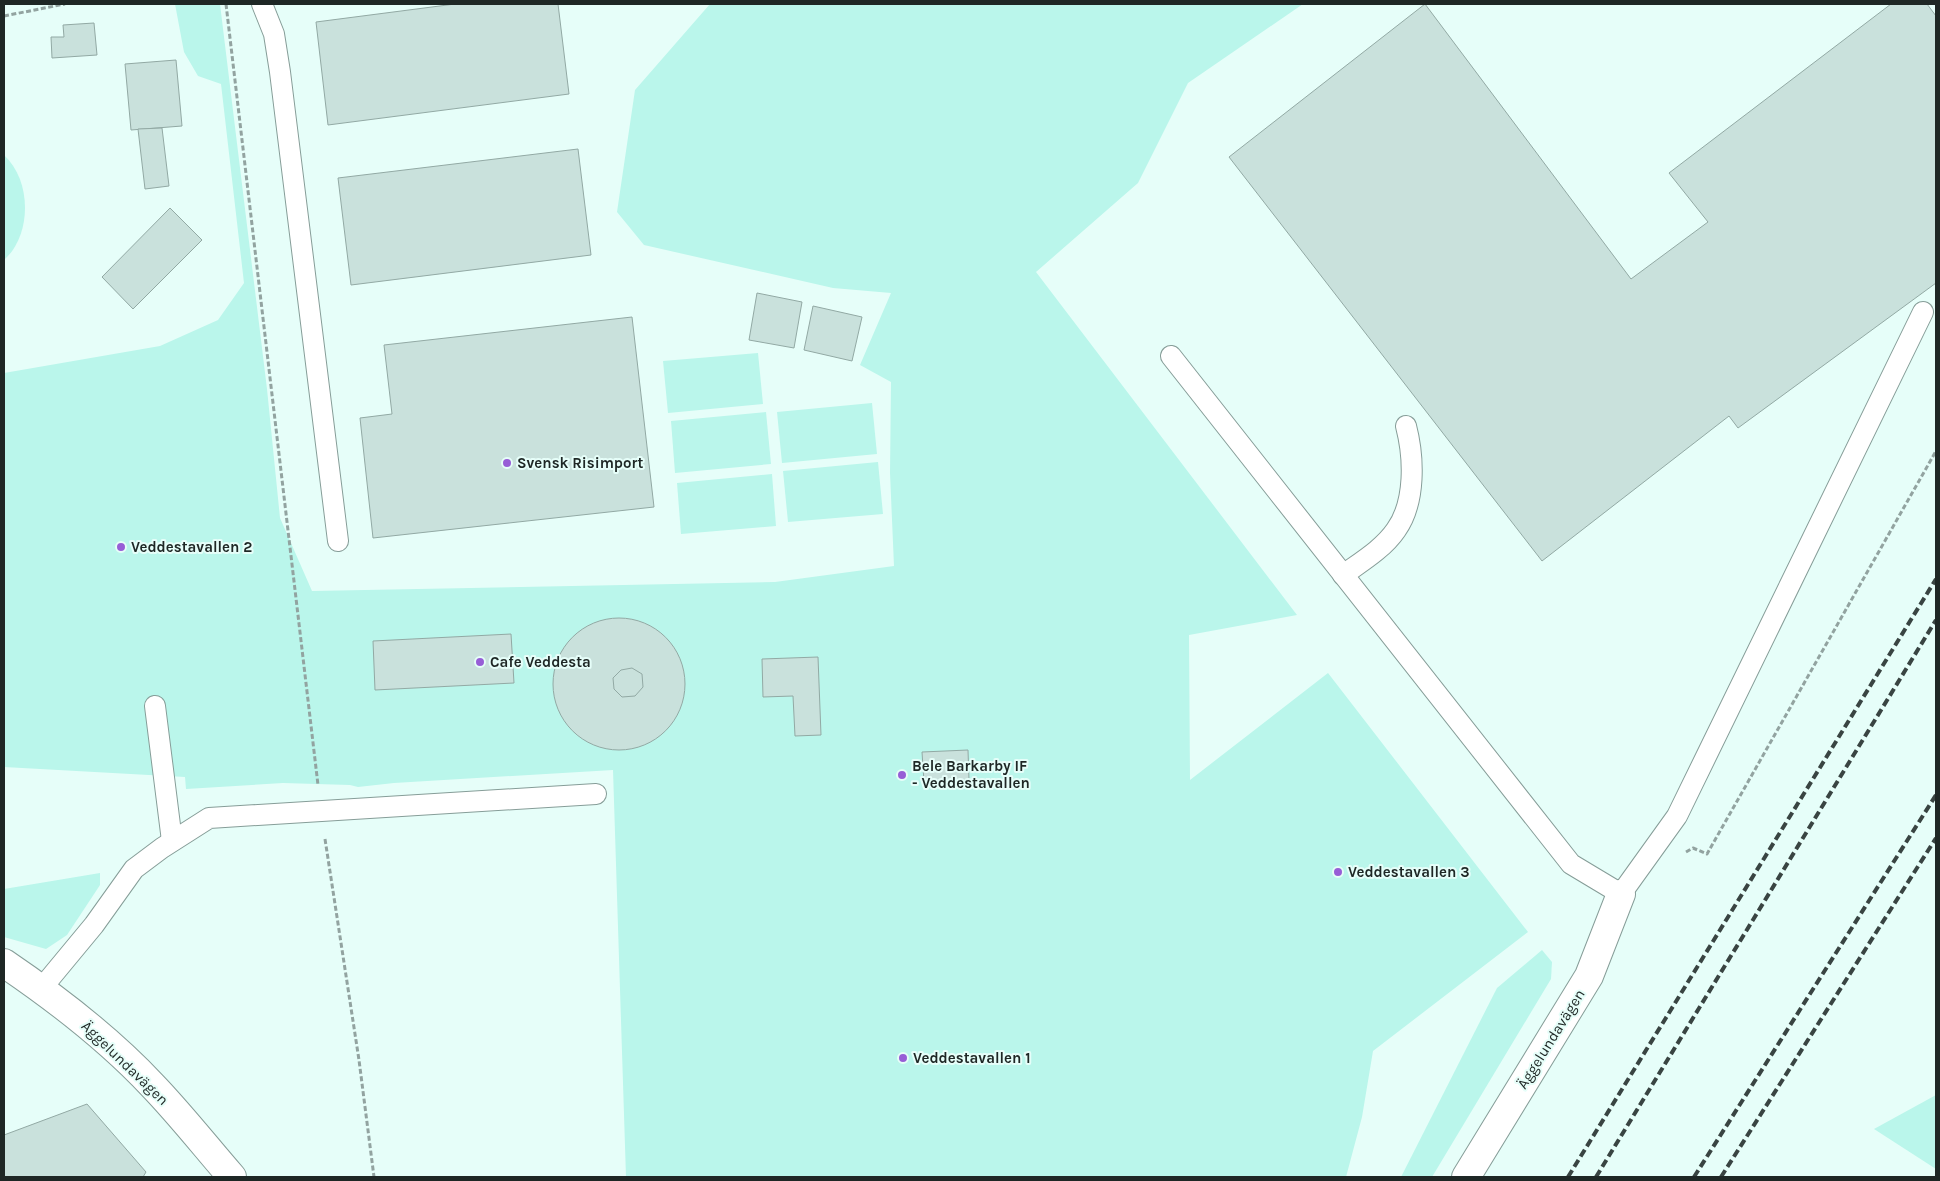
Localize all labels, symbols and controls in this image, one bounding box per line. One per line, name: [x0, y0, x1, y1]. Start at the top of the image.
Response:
place label: Svensk Risimport: [517, 454, 643, 472]
marker: Svensk Risimport: [501, 457, 513, 469]
place label: Veddestavallen 2: [131, 538, 252, 556]
marker: Veddestavallen 2: [115, 541, 127, 553]
place label: Cafe Veddesta: [490, 653, 591, 671]
marker: Cafe Veddesta: [474, 656, 486, 668]
place label: Bele Barkarby IF - Veddestavallen: [912, 757, 1030, 792]
marker: Bele Barkarby IF - Veddestavallen: [896, 769, 908, 781]
place label: Veddestavallen 3: [1348, 863, 1469, 881]
marker: Veddestavallen 3: [1332, 866, 1344, 878]
street label: Äggelundavägen: [1513, 986, 1589, 1092]
street label: Äggelundavägen: [78, 1017, 172, 1109]
place label: Veddestavallen 1: [913, 1049, 1031, 1067]
marker: Veddestavallen 1: [897, 1052, 909, 1064]

